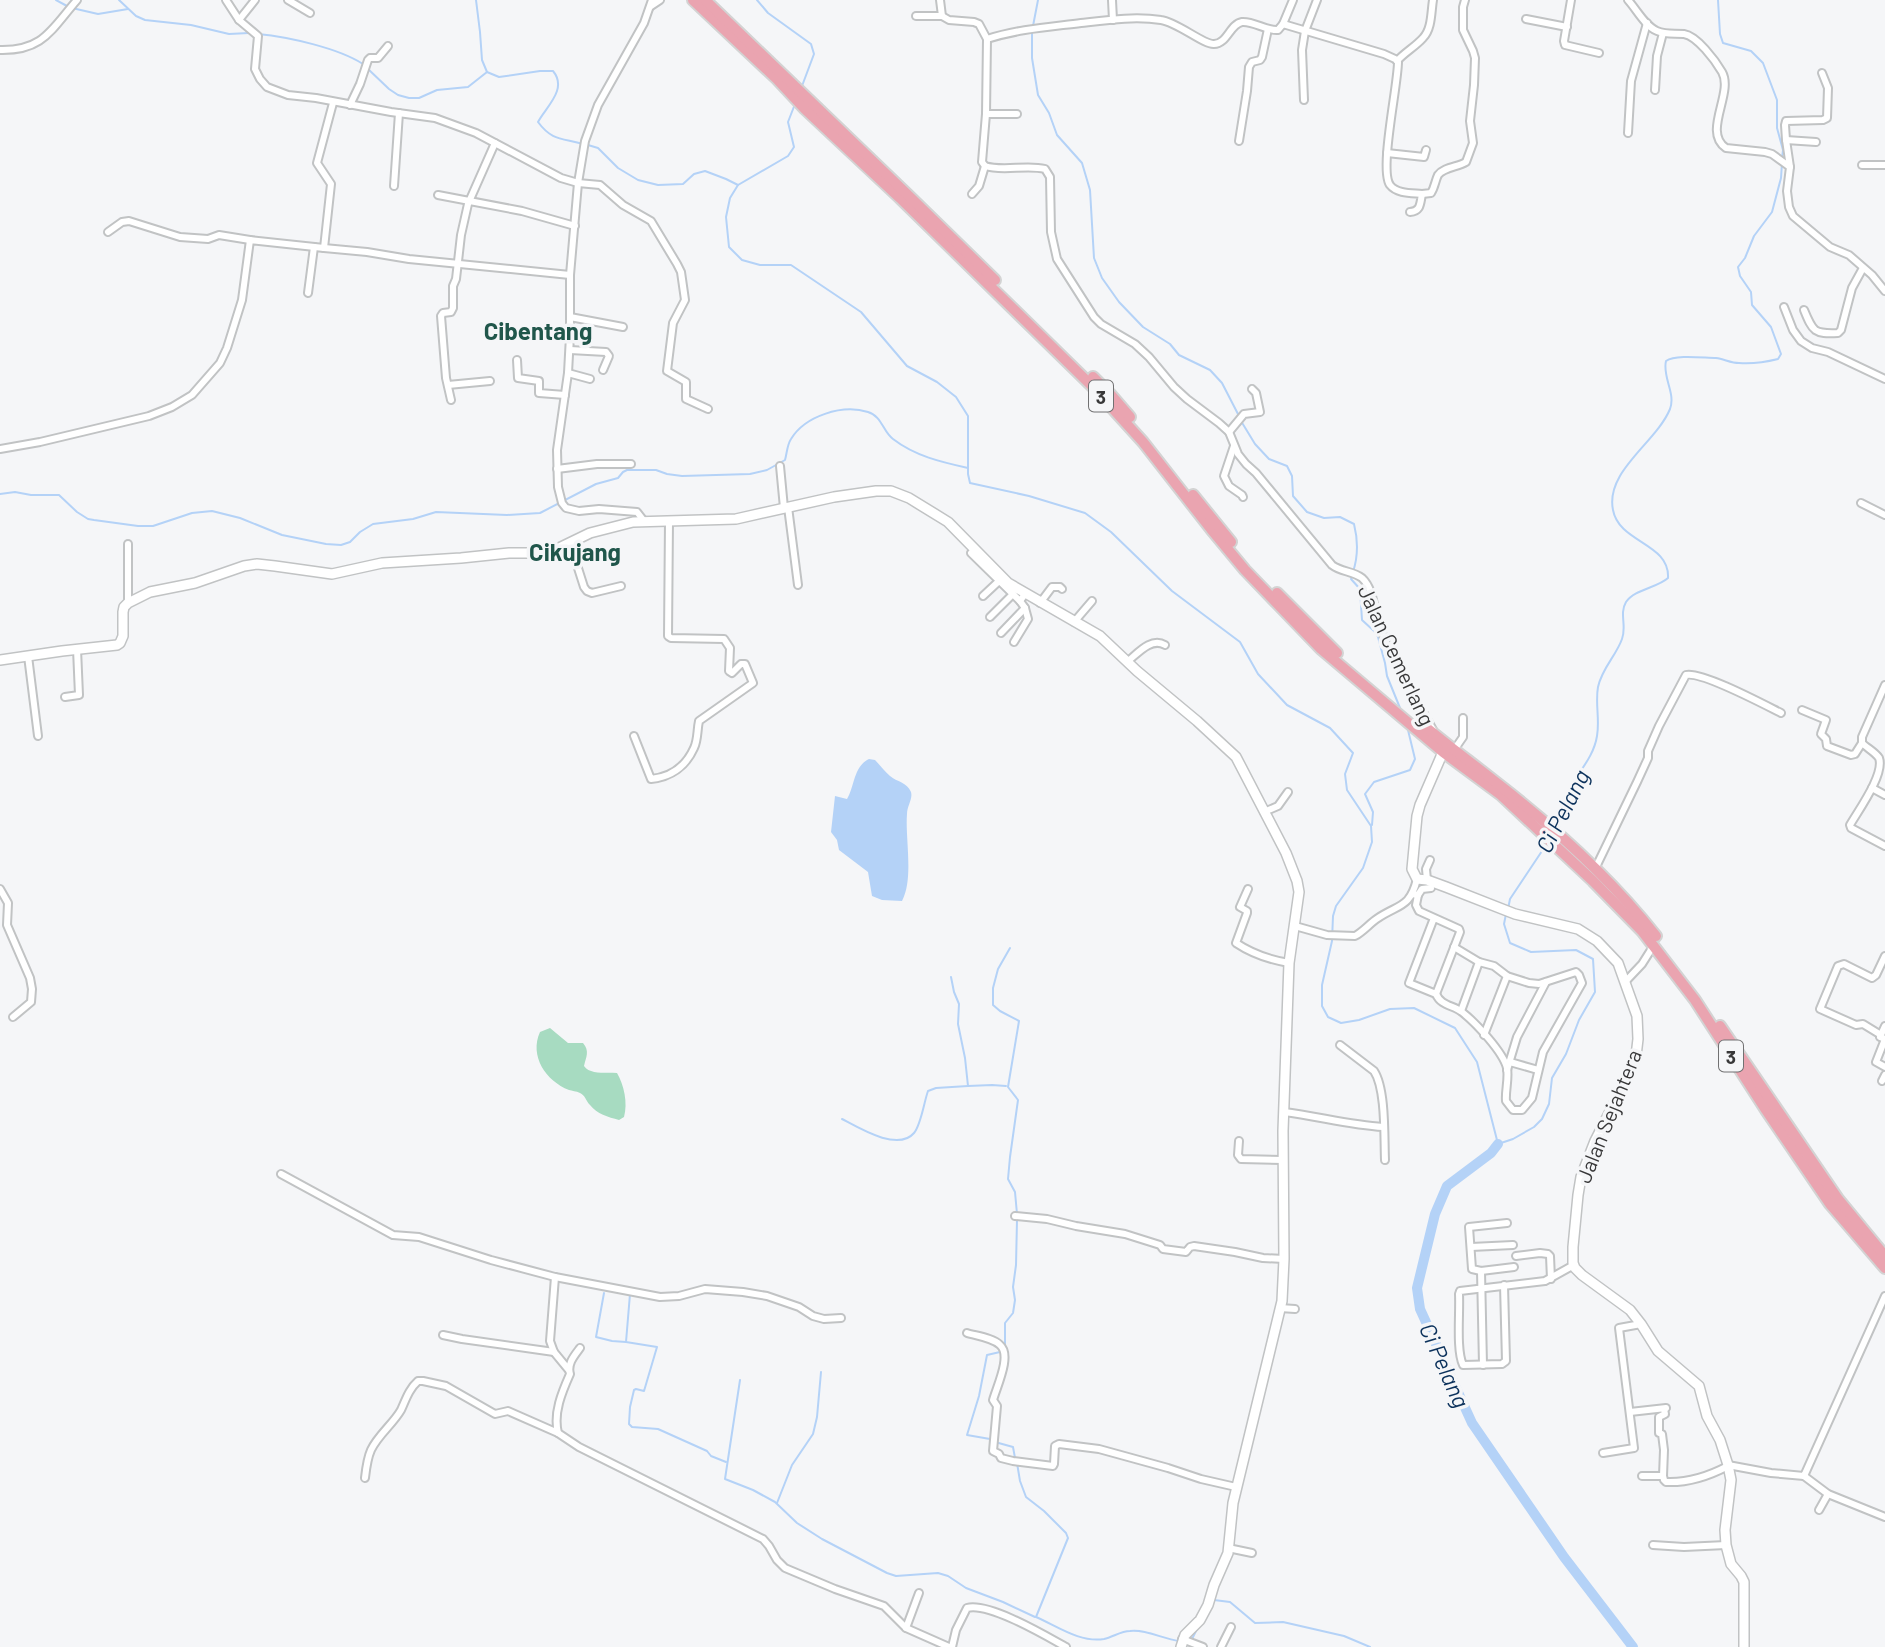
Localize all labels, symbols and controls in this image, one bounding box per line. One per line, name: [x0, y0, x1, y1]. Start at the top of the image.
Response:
district label: Cibentang: [484, 316, 592, 345]
road number: 3: [1089, 380, 1113, 412]
district label: Cikujang: [529, 537, 621, 566]
street label: Jalan Cemerlang: [1354, 581, 1440, 729]
water label: Ci Pelang: [1529, 765, 1595, 857]
road number: 3: [1719, 1040, 1743, 1072]
street label: Jalan Sejahtera: [1570, 1046, 1646, 1186]
water label: Ci Pelang: [1414, 1318, 1476, 1412]

